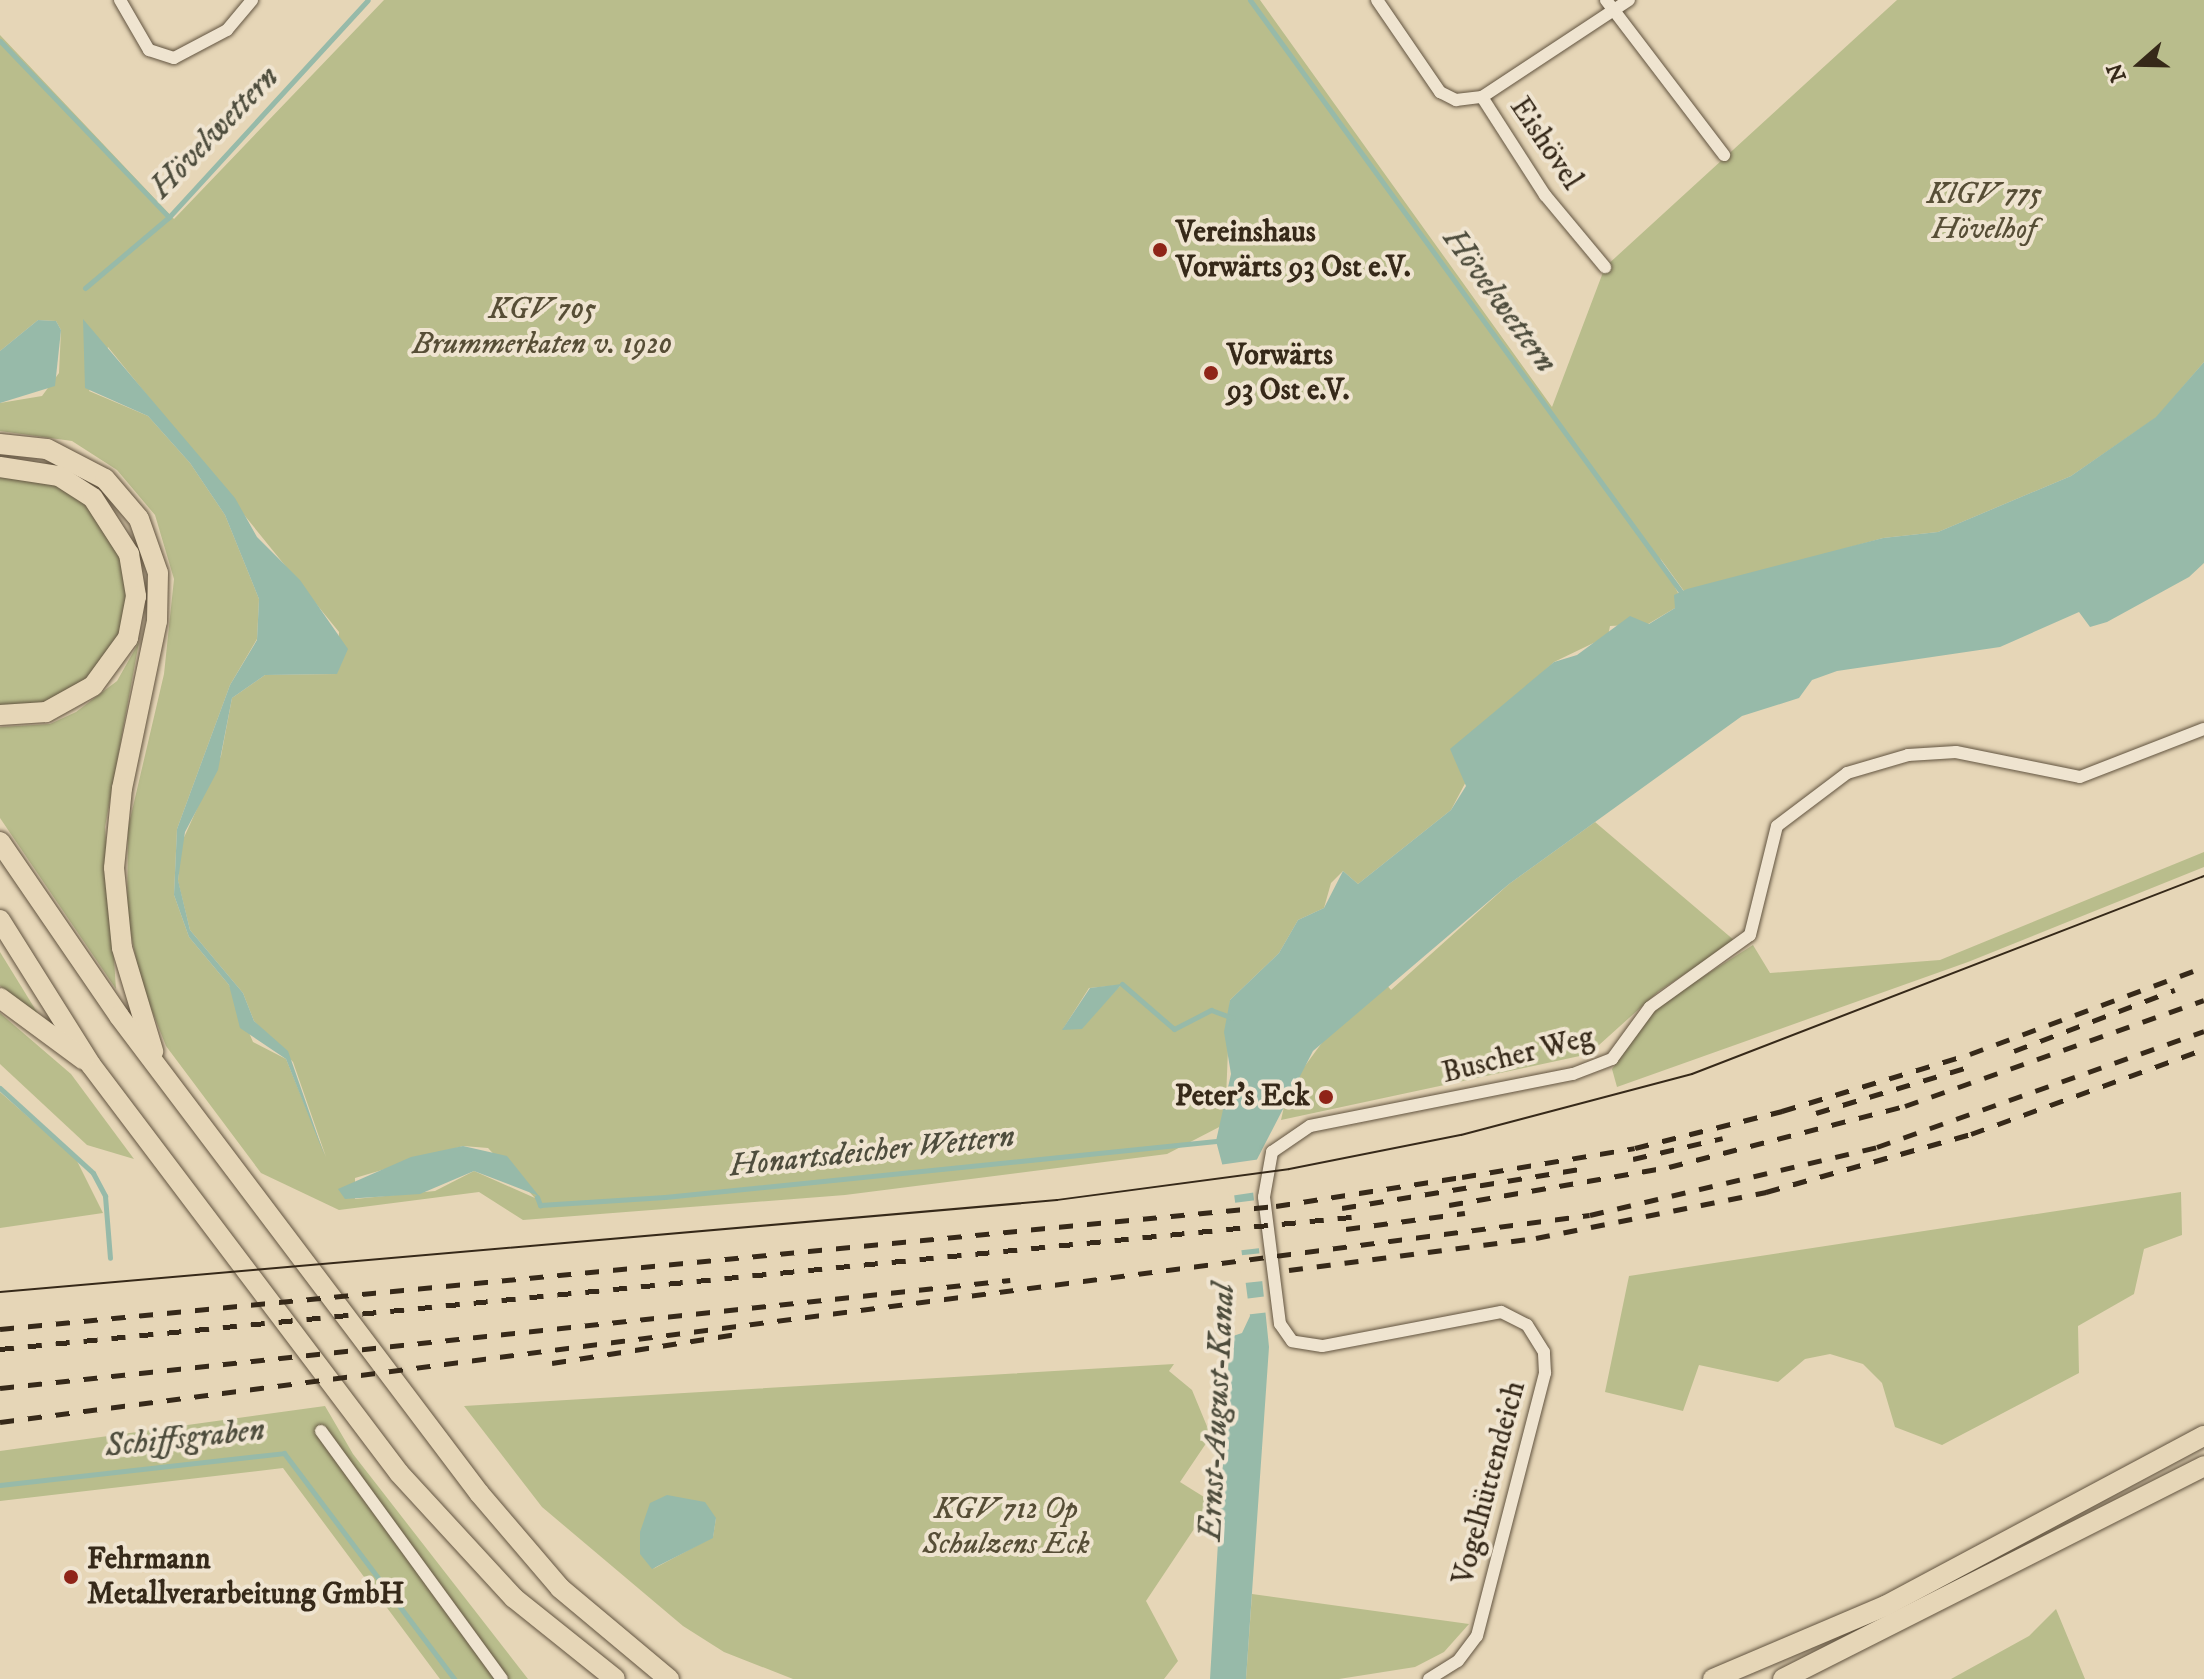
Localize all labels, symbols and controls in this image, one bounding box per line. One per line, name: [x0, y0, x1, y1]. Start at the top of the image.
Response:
north arrow: [2100, 24, 2180, 104]
water label: Hövelwettern: [142, 59, 288, 207]
text: N: [2101, 59, 2133, 85]
street label: Eishövel: [1501, 91, 1589, 197]
park label: KlGV 775 Hövelhof: [1927, 177, 2041, 248]
place label: Vereinshaus Vorwärts 93 Ost e.V.: [1176, 215, 1411, 286]
water label: Hövelwettern: [1434, 221, 1564, 381]
marker: Vereinshaus Vorwärts 93 Ost e.V.: [1151, 241, 1169, 259]
park label: KGV 705 Brummerkaten v. 1920: [412, 292, 672, 362]
place label: Vorwärts 93 Ost e.V.: [1227, 338, 1350, 408]
marker: Vorwärts 93 Ost e.V.: [1202, 364, 1220, 382]
street label: Buscher Weg: [1438, 1020, 1598, 1092]
place label: Peter's Eck: [1175, 1079, 1310, 1115]
marker: Peter's Eck: [1317, 1088, 1335, 1106]
water label: Honartsdeicher Wettern: [727, 1118, 1017, 1186]
water label: Ernst-August-Kanal: [1192, 1282, 1244, 1542]
street label: Vogelhüttendeich: [1446, 1377, 1534, 1589]
water label: Schiffsgraben: [103, 1412, 267, 1466]
park label: KGV 712 Op Schulzens Eck: [923, 1492, 1089, 1562]
place label: Fehrmann Metallverarbeitung GmbH: [87, 1542, 404, 1612]
marker: Fehrmann Metallverarbeitung GmbH: [62, 1568, 80, 1586]

